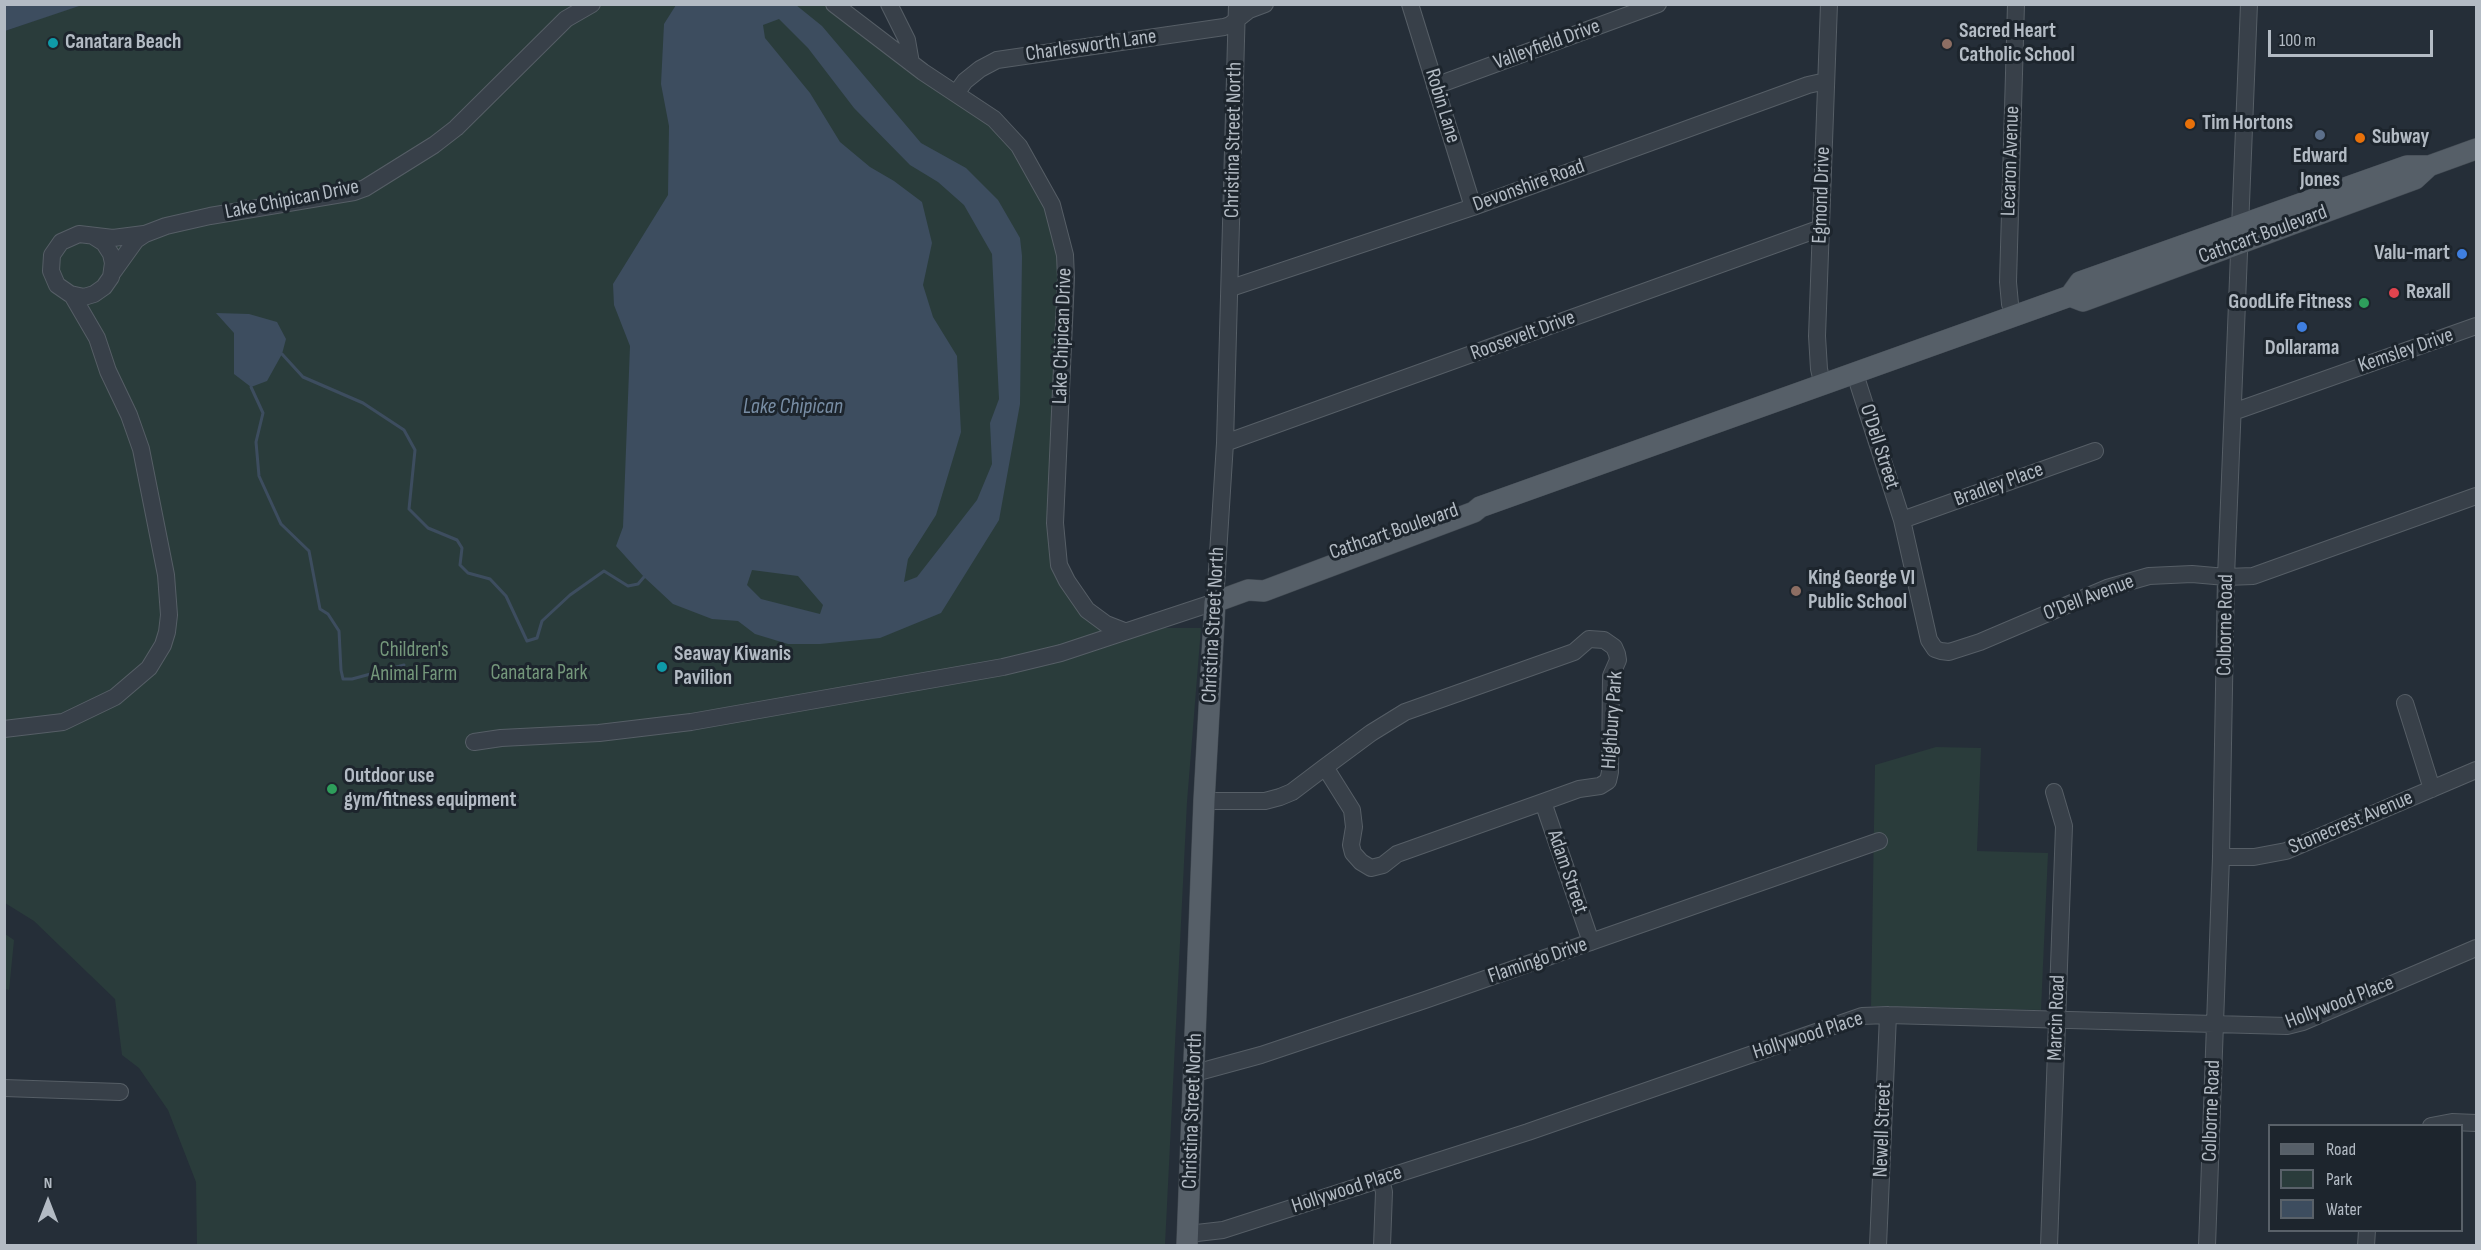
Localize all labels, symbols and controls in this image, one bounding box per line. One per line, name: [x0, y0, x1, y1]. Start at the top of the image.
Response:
street label: Valleyfield Drive: [1490, 14, 1604, 76]
scale bar: [2271, 18, 2436, 56]
place label: Sacred Heart Catholic School: [1959, 19, 2075, 69]
street label: Charlesworth Lane: [1024, 24, 1158, 68]
place label: Canatara Beach: [65, 30, 181, 56]
text: 100 m: [2279, 30, 2316, 51]
marker: Canatara Beach: [46, 36, 60, 50]
marker: Sacred Heart Catholic School: [1940, 37, 1954, 51]
street label: Christina Street North: [1220, 62, 1248, 218]
street label: Robin Lane: [1419, 66, 1465, 146]
street label: Lecaron Avenue: [1996, 105, 2026, 217]
place label: Tim Hortons: [2202, 111, 2293, 137]
marker: Tim Hortons: [2183, 117, 2197, 131]
place label: Subway: [2372, 125, 2429, 151]
marker: Edward Jones: [2313, 128, 2327, 142]
marker: Subway: [2353, 131, 2367, 145]
place label: Edward Jones: [2293, 144, 2347, 194]
street label: Egmond Drive: [1808, 146, 1836, 244]
street label: Devonshire Road: [1470, 154, 1588, 218]
street label: Lake Chipican Drive: [223, 175, 361, 225]
street label: Cathcart Boulevard: [2195, 200, 2331, 270]
place label: Valu-mart: [2374, 241, 2450, 267]
marker: Valu-mart: [2455, 247, 2469, 261]
street label: Lake Chipican Drive: [1048, 267, 1078, 405]
place label: Rexall: [2406, 280, 2450, 306]
marker: Rexall: [2387, 286, 2401, 300]
place label: GoodLife Fitness: [2228, 290, 2352, 316]
marker: GoodLife Fitness: [2357, 296, 2371, 310]
street label: Roosevelt Drive: [1467, 305, 1579, 367]
marker: Dollarama: [2295, 320, 2309, 334]
street label: Kemsley Drive: [2355, 323, 2457, 379]
place label: Dollarama: [2265, 336, 2339, 362]
water label: Lake Chipican: [743, 394, 843, 420]
street label: O'Dell Street: [1853, 401, 1905, 493]
street label: Bradley Place: [1951, 457, 2047, 513]
street label: Cathcart Boulevard: [1326, 498, 1462, 566]
street label: Christina Street North: [1197, 546, 1231, 704]
place label: King George VI Public School: [1808, 566, 1915, 616]
street label: O'Dell Avenue: [2040, 569, 2138, 627]
street label: Colborne Road: [2213, 574, 2239, 676]
marker: King George VI Public School: [1789, 584, 1803, 598]
park label: Children's Animal Farm: [371, 638, 457, 688]
place label: Seaway Kiwanis Pavilion: [674, 642, 791, 692]
marker: Seaway Kiwanis Pavilion: [655, 660, 669, 674]
park label: Canatara Park: [490, 661, 588, 687]
street label: Highbury Park: [1597, 670, 1629, 770]
place label: Outdoor use gym/fitness equipment: [344, 764, 516, 814]
marker: Outdoor use gym/fitness equipment: [325, 782, 339, 796]
street label: Stonecrest Avenue: [2285, 786, 2417, 860]
street label: Adam Street: [1541, 827, 1593, 917]
street label: Flamingo Drive: [1485, 932, 1591, 990]
street label: Hollywood Place: [2282, 971, 2398, 1035]
street label: Marcin Road: [2043, 975, 2071, 1061]
street label: Hollywood Place: [1750, 1006, 1866, 1066]
street label: Christina Street North: [1178, 1033, 1208, 1189]
street label: Colborne Road: [2198, 1060, 2226, 1162]
street label: Newell Street: [1869, 1082, 1897, 1178]
legend: [2268, 1124, 2463, 1232]
text: Road: [2326, 1139, 2356, 1160]
street label: Hollywood Place: [1289, 1160, 1405, 1220]
text: Park: [2326, 1169, 2352, 1190]
north arrow: [18, 1172, 78, 1232]
text: N: [44, 1174, 52, 1193]
text: Water: [2326, 1199, 2362, 1220]

